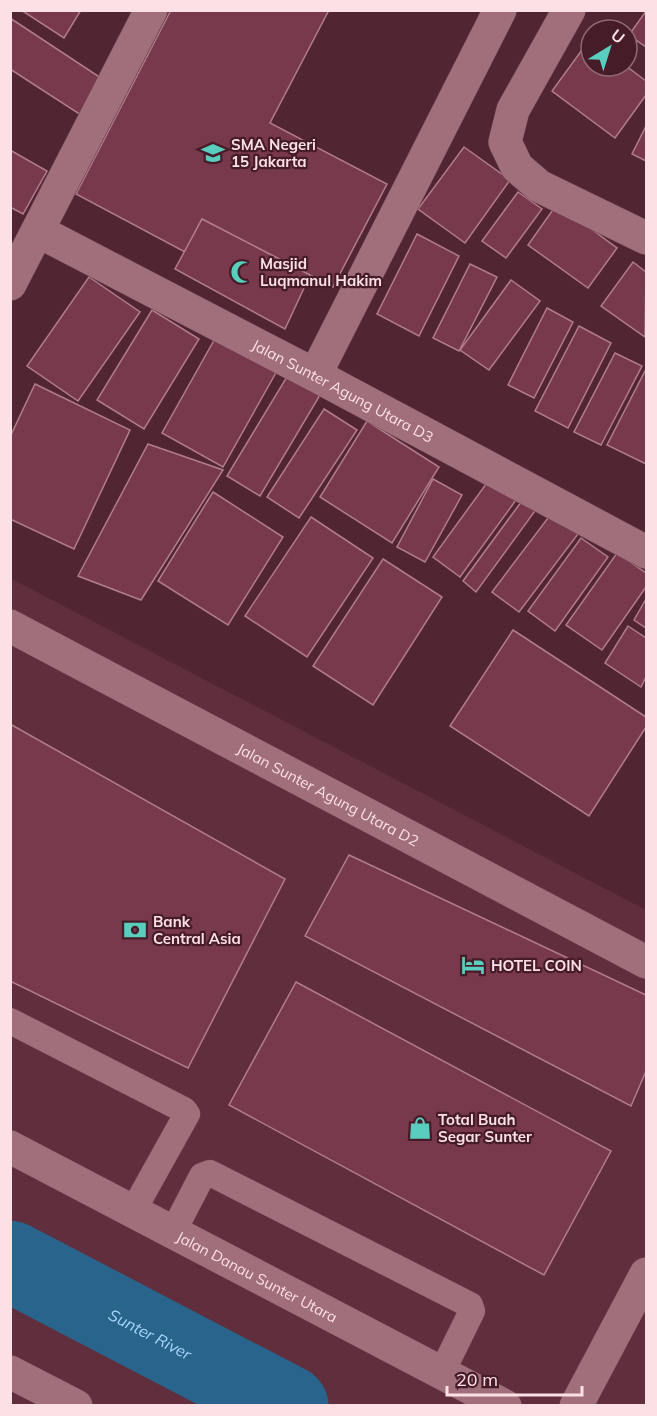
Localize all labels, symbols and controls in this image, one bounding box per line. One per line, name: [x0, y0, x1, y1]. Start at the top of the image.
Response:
north arrow: [579, 18, 639, 78]
text: U: [607, 25, 629, 48]
place label: SMA Negeri 15 Jakarta: [231, 135, 316, 171]
school or university icon: SMA Negeri 15 Jakarta: [200, 140, 226, 166]
place label: Masjid Luqmanul Hakim: [260, 254, 382, 290]
mosque icon: Masjid Luqmanul Hakim: [229, 259, 255, 285]
street label: Jalan Sunter Agung Utara D3: [249, 334, 437, 446]
street label: Jalan Sunter Agung Utara D2: [234, 738, 422, 850]
place label: Bank Central Asia: [153, 912, 241, 948]
bank icon: Bank Central Asia: [122, 917, 148, 943]
hotel icon: HOTEL COIN: [460, 952, 486, 978]
place label: HOTEL COIN: [491, 956, 582, 975]
place label: Total Buah Segar Sunter: [438, 1110, 532, 1146]
shop icon: Total Buah Segar Sunter: [407, 1115, 433, 1141]
street label: Jalan Danau Sunter Utara: [173, 1226, 341, 1326]
water label: Sunter River: [105, 1304, 196, 1364]
scale bar: [447, 1359, 582, 1397]
text: 20 m: [456, 1368, 498, 1391]

